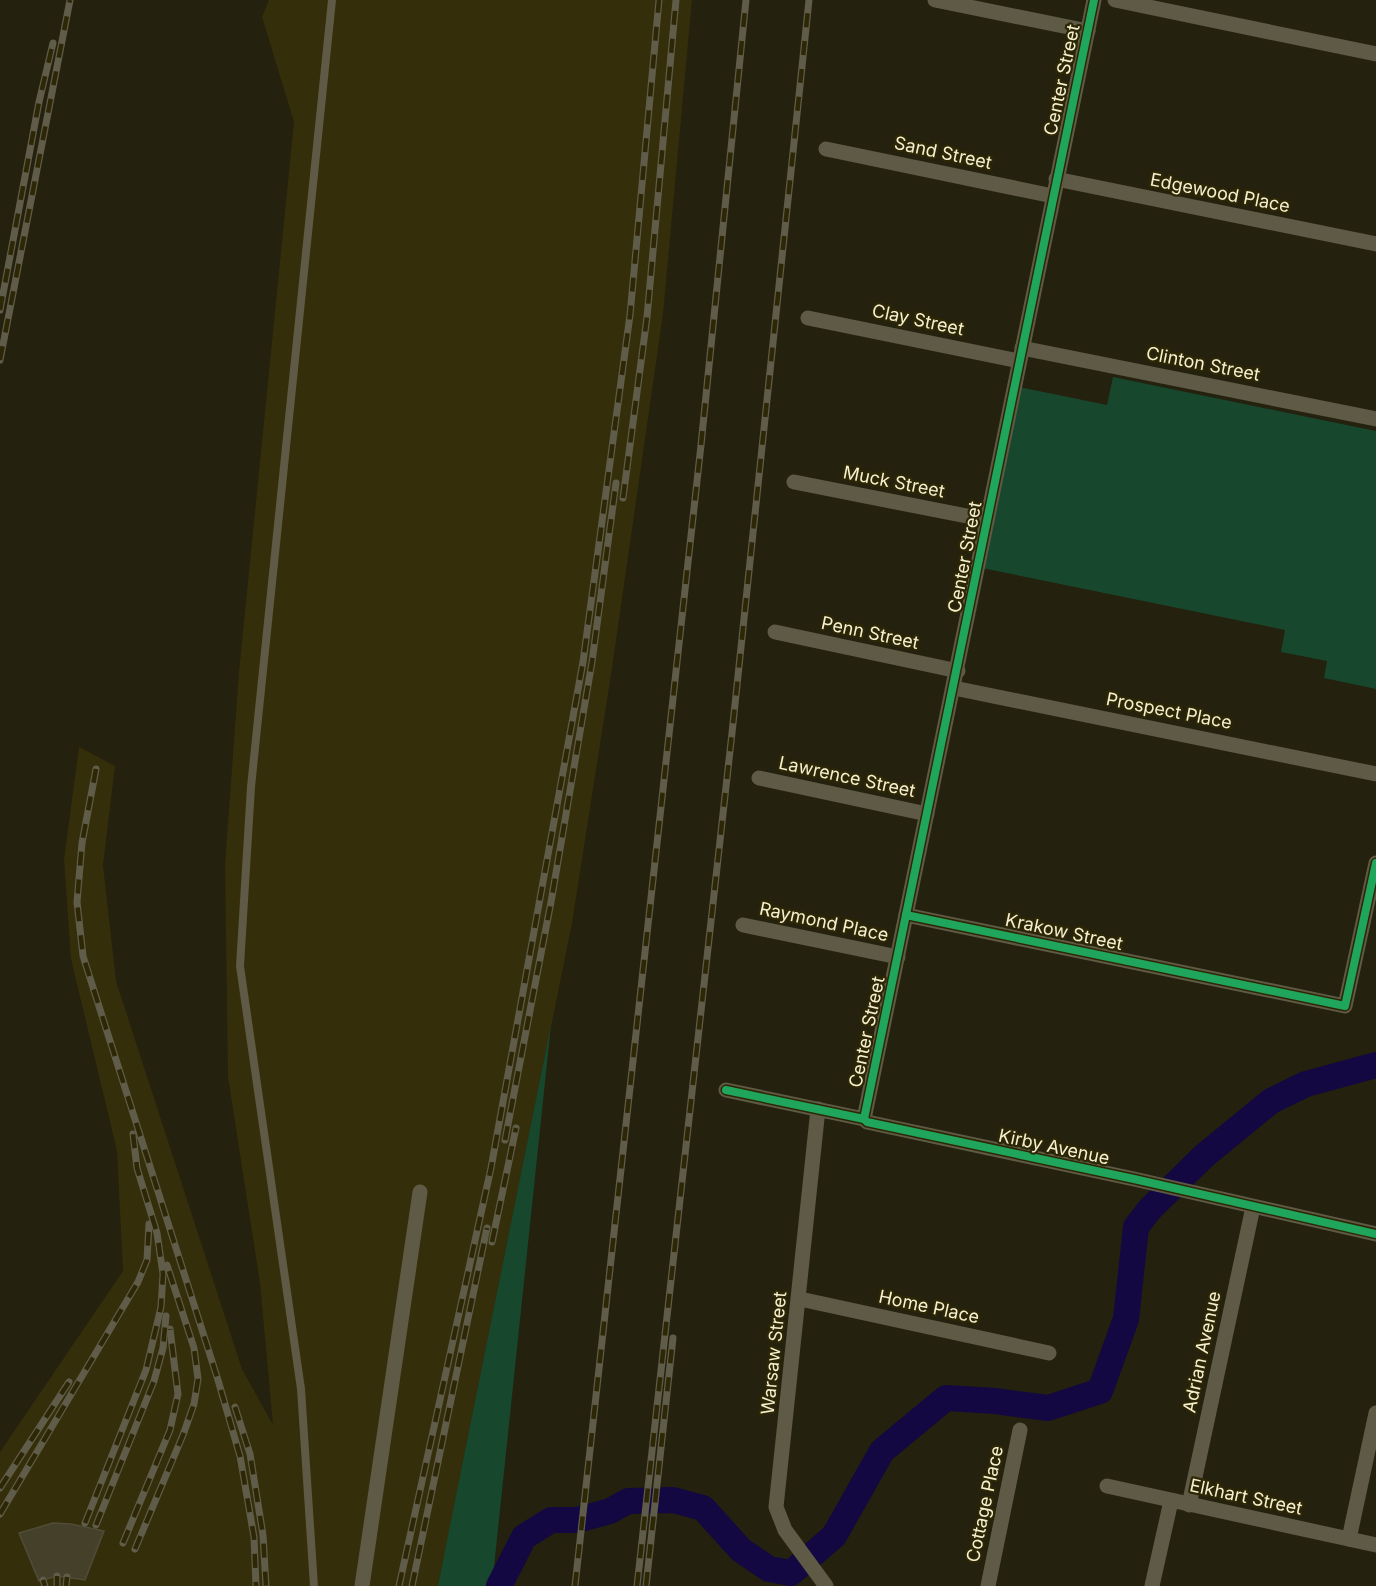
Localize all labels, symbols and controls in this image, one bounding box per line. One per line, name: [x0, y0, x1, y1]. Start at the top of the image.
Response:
street label: Center Street: [1039, 22, 1084, 137]
street label: Sand Street: [892, 132, 994, 173]
street label: Edgewood Place: [1148, 169, 1292, 216]
street label: Clay Street: [870, 300, 966, 340]
street label: Clinton Street: [1144, 342, 1262, 385]
street label: Muck Street: [842, 461, 947, 502]
street label: Center Street: [943, 499, 986, 614]
street label: Penn Street: [819, 612, 921, 653]
street label: Prospect Place: [1104, 688, 1234, 733]
street label: Lawrence Street: [777, 752, 917, 801]
street label: Raymond Place: [758, 898, 891, 945]
street label: Krakow Street: [1003, 909, 1125, 954]
street label: Center Street: [844, 974, 889, 1089]
street label: Kirby Avenue: [997, 1125, 1111, 1169]
street label: Home Place: [877, 1286, 981, 1327]
street label: Adrian Avenue: [1178, 1289, 1225, 1415]
street label: Warsaw Street: [757, 1290, 790, 1416]
street label: Cottage Place: [962, 1444, 1007, 1564]
street label: Elkhart Street: [1188, 1474, 1304, 1519]

